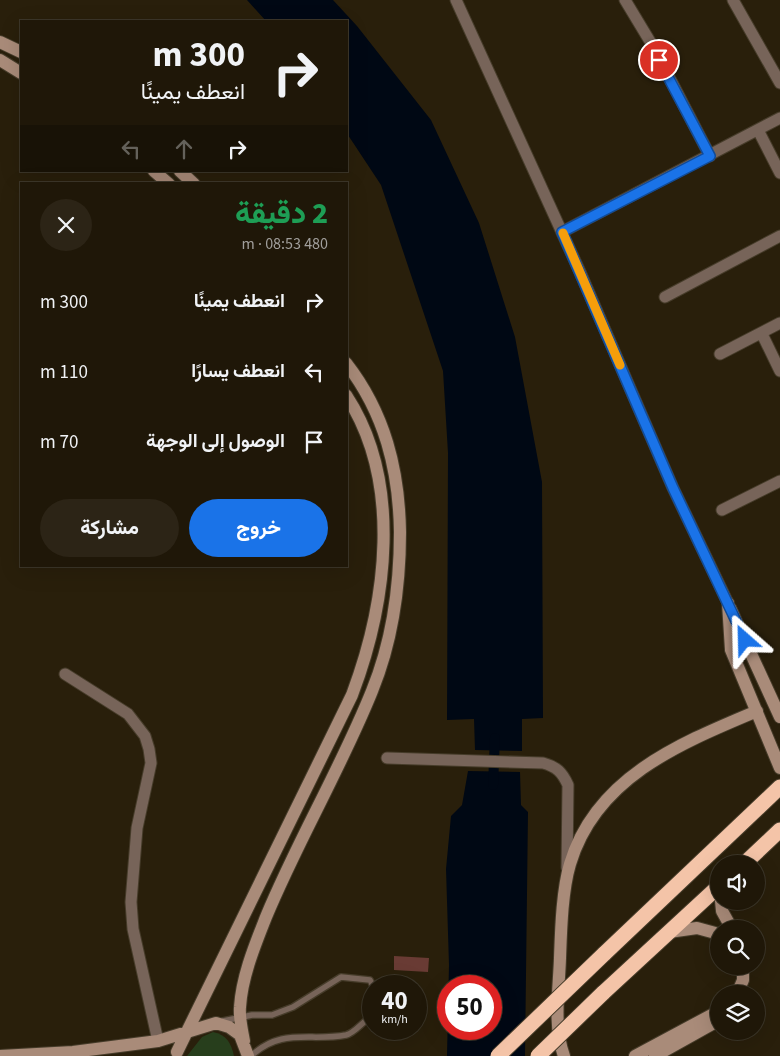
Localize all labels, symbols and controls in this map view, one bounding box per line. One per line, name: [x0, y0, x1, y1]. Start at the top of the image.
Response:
text: 300 m: [153, 30, 245, 80]
pin: [638, 39, 680, 81]
icon: right: [263, 40, 328, 105]
icon: arrive: [645, 46, 673, 74]
text: انعطف يمينًا: [141, 76, 245, 108]
icon: left: [117, 135, 145, 163]
icon: ahead: [170, 135, 198, 163]
icon: right: [223, 135, 251, 163]
text: 2 دقيقة: [235, 192, 328, 235]
button: close: [40, 199, 92, 251]
text: 480 m · 08:53: [241, 233, 328, 255]
text: انعطف يمينًا: [194, 288, 285, 315]
icon: right: [300, 288, 328, 316]
text: 300 m: [40, 289, 88, 316]
text: انعطف يسارًا: [191, 358, 285, 385]
icon: left: [300, 358, 328, 386]
text: 110 m: [40, 359, 88, 386]
text: الوصول إلى الوجهة: [146, 428, 285, 455]
icon: arrive: [300, 428, 328, 456]
text: 70 m: [40, 429, 78, 456]
button: مشاركة: [40, 499, 179, 557]
button: خروج: [189, 499, 328, 557]
position arrow: [718, 613, 770, 665]
map controls: [710, 855, 765, 1040]
button: sound: [710, 855, 765, 910]
button: search: [710, 920, 765, 975]
speed limit sign: 50: [437, 975, 502, 1040]
text: 40: [381, 983, 408, 1019]
button: layers: [710, 985, 765, 1040]
text: km/h: [381, 1011, 408, 1028]

